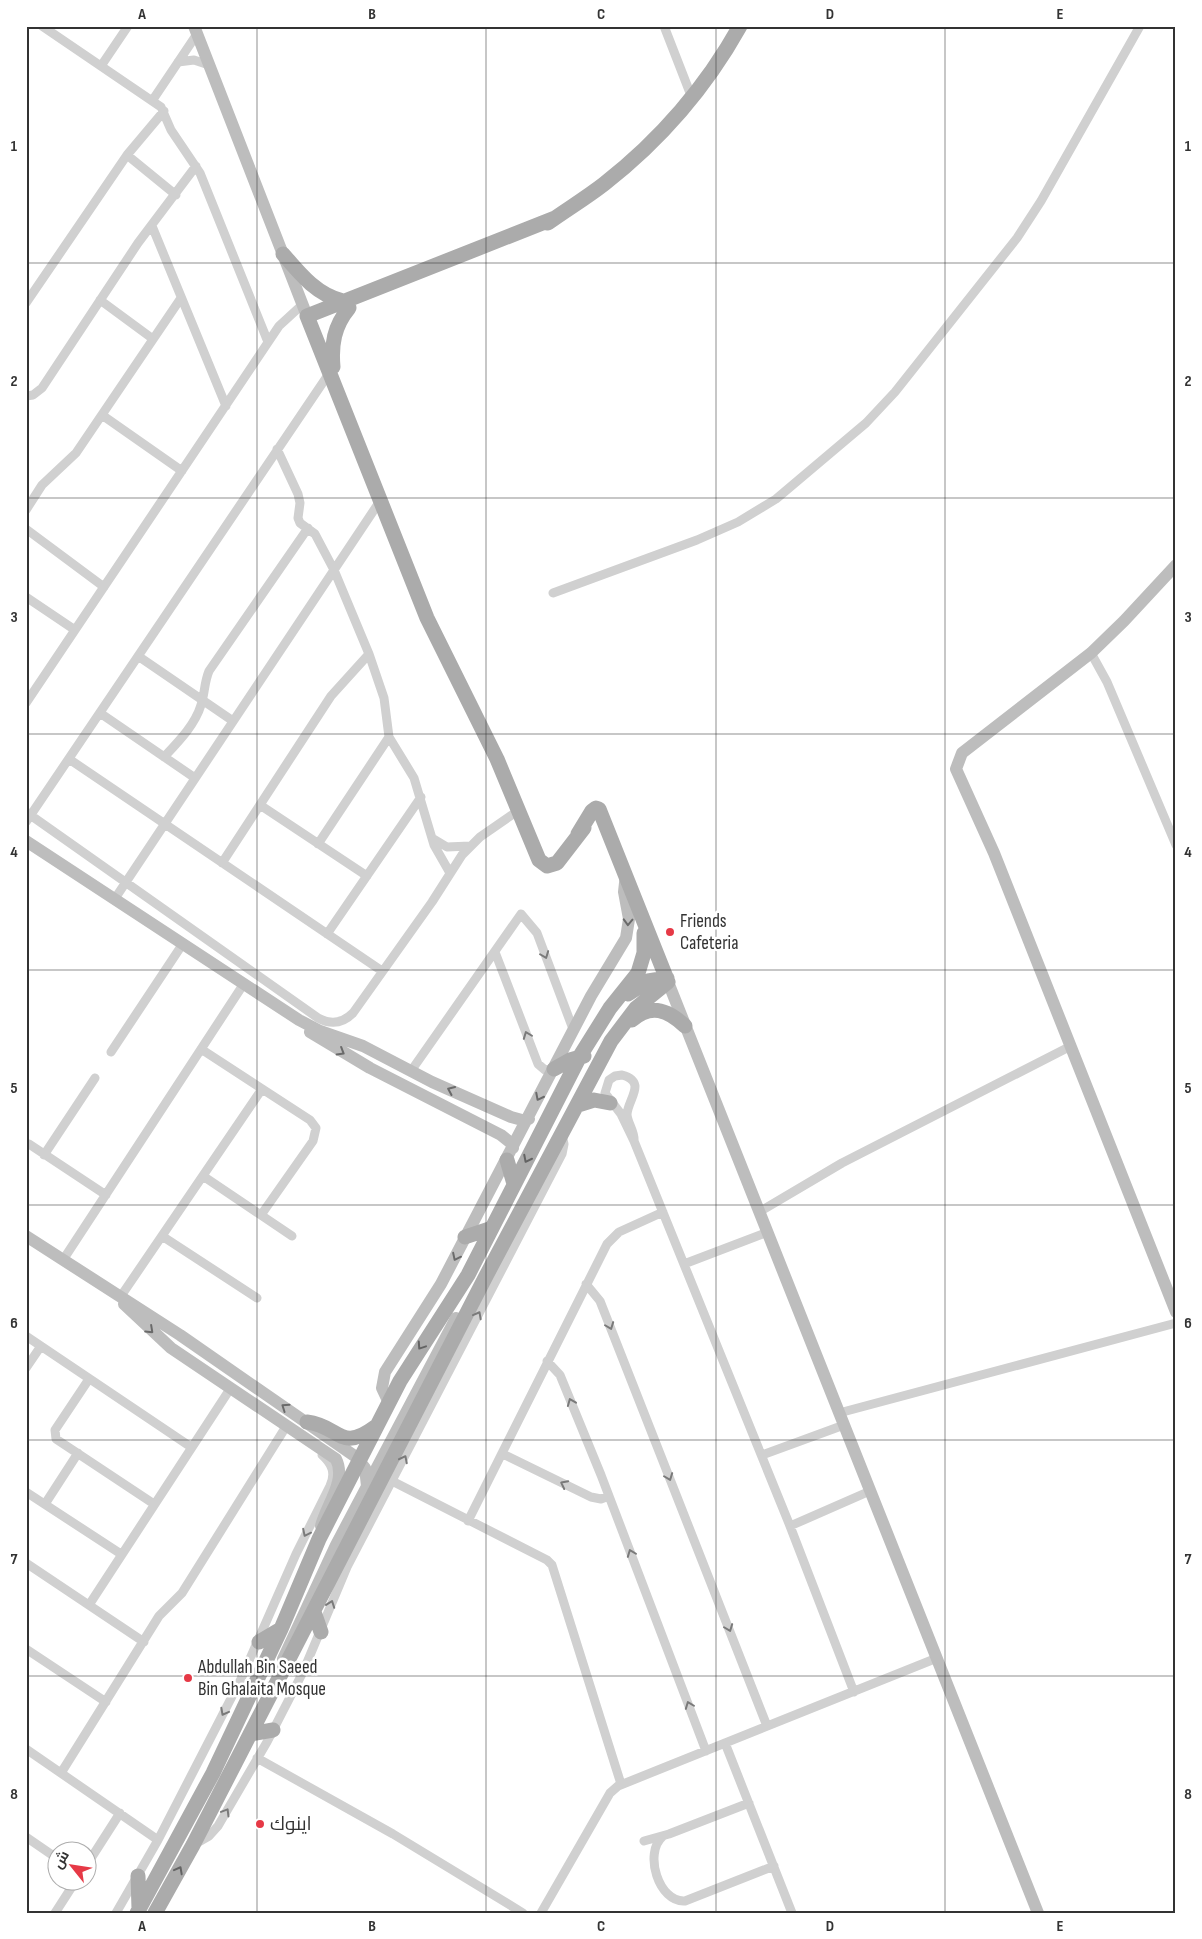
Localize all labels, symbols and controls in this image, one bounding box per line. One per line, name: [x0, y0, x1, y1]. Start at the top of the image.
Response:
text: A: [137, 5, 146, 24]
text: B: [368, 5, 376, 24]
text: C: [597, 5, 605, 24]
text: D: [826, 5, 834, 24]
text: E: [1057, 5, 1064, 24]
text: 1: [11, 137, 18, 156]
text: 1: [1185, 137, 1192, 156]
text: 2: [10, 372, 18, 391]
text: 2: [1184, 372, 1192, 391]
text: 3: [10, 608, 18, 627]
text: 3: [1184, 608, 1192, 627]
text: 4: [10, 843, 18, 862]
text: 4: [1184, 843, 1192, 862]
place label: Friends Cafeteria: [680, 910, 738, 955]
one-way arrow: [623, 919, 633, 927]
marker: Friends Cafeteria: [664, 926, 676, 938]
one-way arrow: [539, 950, 549, 959]
one-way arrow: [523, 1032, 533, 1040]
one-way arrow: [335, 1045, 344, 1055]
text: 5: [10, 1079, 18, 1098]
text: 5: [1184, 1079, 1192, 1098]
one-way arrow: [447, 1086, 456, 1097]
one-way arrow: [536, 1092, 546, 1101]
one-way arrow: [523, 1154, 533, 1163]
one-way arrow: [452, 1251, 462, 1260]
one-way arrow: [472, 1311, 482, 1320]
text: 6: [10, 1314, 18, 1333]
text: 6: [1184, 1314, 1192, 1333]
one-way arrow: [604, 1321, 614, 1329]
one-way arrow: [144, 1324, 153, 1333]
one-way arrow: [418, 1340, 427, 1350]
one-way arrow: [567, 1398, 577, 1407]
one-way arrow: [282, 1404, 291, 1413]
one-way arrow: [398, 1455, 408, 1464]
one-way arrow: [663, 1472, 674, 1481]
one-way arrow: [560, 1480, 569, 1490]
one-way arrow: [302, 1528, 312, 1537]
one-way arrow: [627, 1549, 637, 1558]
text: 7: [11, 1550, 18, 1569]
text: 7: [1185, 1550, 1192, 1569]
one-way arrow: [325, 1601, 335, 1609]
one-way arrow: [723, 1623, 733, 1632]
place label: Abdullah Bin Saeed Bin Ghalaita Mosque: [197, 1656, 326, 1701]
marker: Abdullah Bin Saeed Bin Ghalaita Mosque: [182, 1672, 194, 1684]
one-way arrow: [684, 1701, 695, 1710]
one-way arrow: [220, 1707, 230, 1716]
text: 8: [10, 1785, 18, 1804]
text: 8: [1184, 1785, 1192, 1804]
one-way arrow: [220, 1808, 230, 1817]
place label: اينوك: [270, 1813, 312, 1836]
marker: اينوك: [254, 1818, 266, 1830]
north arrow: [48, 1842, 98, 1892]
text: ش: [49, 1848, 73, 1872]
one-way arrow: [173, 1867, 183, 1876]
text: A: [137, 1917, 146, 1936]
text: B: [368, 1917, 376, 1936]
text: C: [597, 1917, 605, 1936]
text: D: [826, 1917, 834, 1936]
text: E: [1057, 1917, 1064, 1936]

